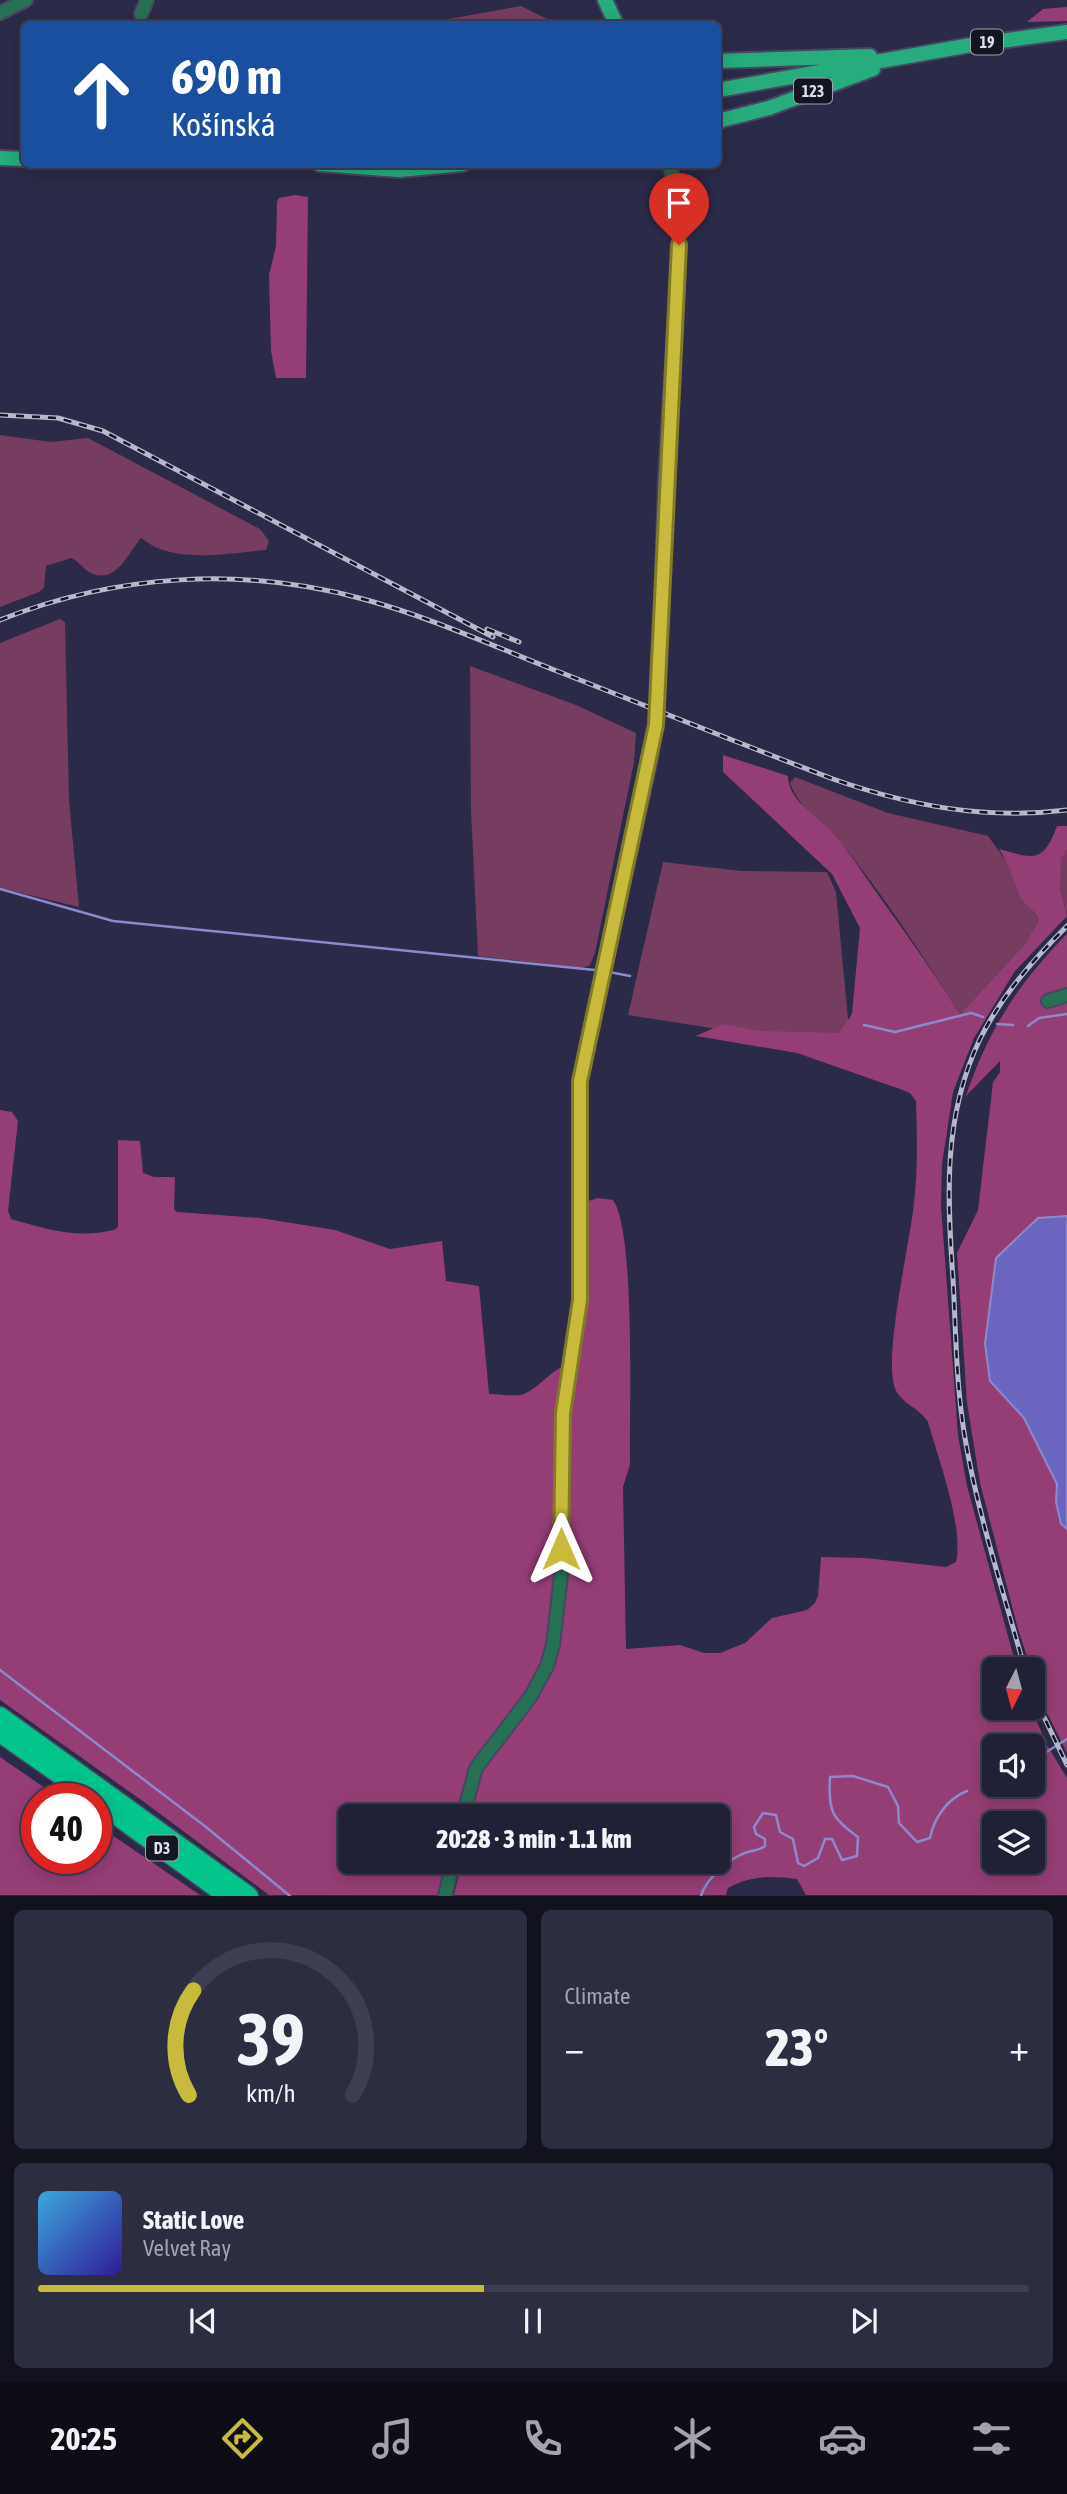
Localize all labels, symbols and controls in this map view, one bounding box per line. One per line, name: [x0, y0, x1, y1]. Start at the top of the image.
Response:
road number: 19: [971, 30, 1003, 54]
text: 690 m: [171, 48, 282, 104]
icon: ahead: [56, 49, 147, 140]
road number: 123: [794, 78, 832, 104]
text: Košínská: [171, 106, 276, 143]
pin: [649, 173, 709, 245]
icon: arrive: [660, 184, 698, 222]
position arrow: [524, 1512, 598, 1586]
north arrow: [982, 1657, 1045, 1720]
map controls: [982, 1657, 1045, 1874]
button: sound: [982, 1734, 1045, 1797]
speed limit sign: 40: [21, 1783, 112, 1874]
button: layers: [982, 1811, 1045, 1874]
text: 20:28 · 3 min · 1.1 km: [436, 1824, 632, 1854]
road number: D3: [146, 1836, 178, 1860]
text: Climate: [565, 1983, 630, 2009]
text: 39: [236, 1998, 304, 2081]
text: 23°: [765, 2017, 828, 2077]
text: −: [565, 2026, 584, 2069]
text: +: [1009, 2026, 1029, 2069]
text: km/h: [245, 2079, 295, 2107]
text: Static Love: [143, 2205, 244, 2235]
text: Velvet Ray: [143, 2235, 231, 2261]
icon: previous: [184, 2302, 222, 2340]
icon: pause: [514, 2302, 552, 2340]
icon: next: [845, 2302, 883, 2340]
icon: directions: [218, 2414, 267, 2463]
icon: music: [368, 2414, 417, 2463]
icon: phone: [518, 2414, 567, 2463]
icon: climate: [668, 2414, 717, 2463]
icon: car: [818, 2414, 867, 2463]
icon: filters: [967, 2414, 1016, 2463]
text: 20:25: [50, 2420, 117, 2457]

